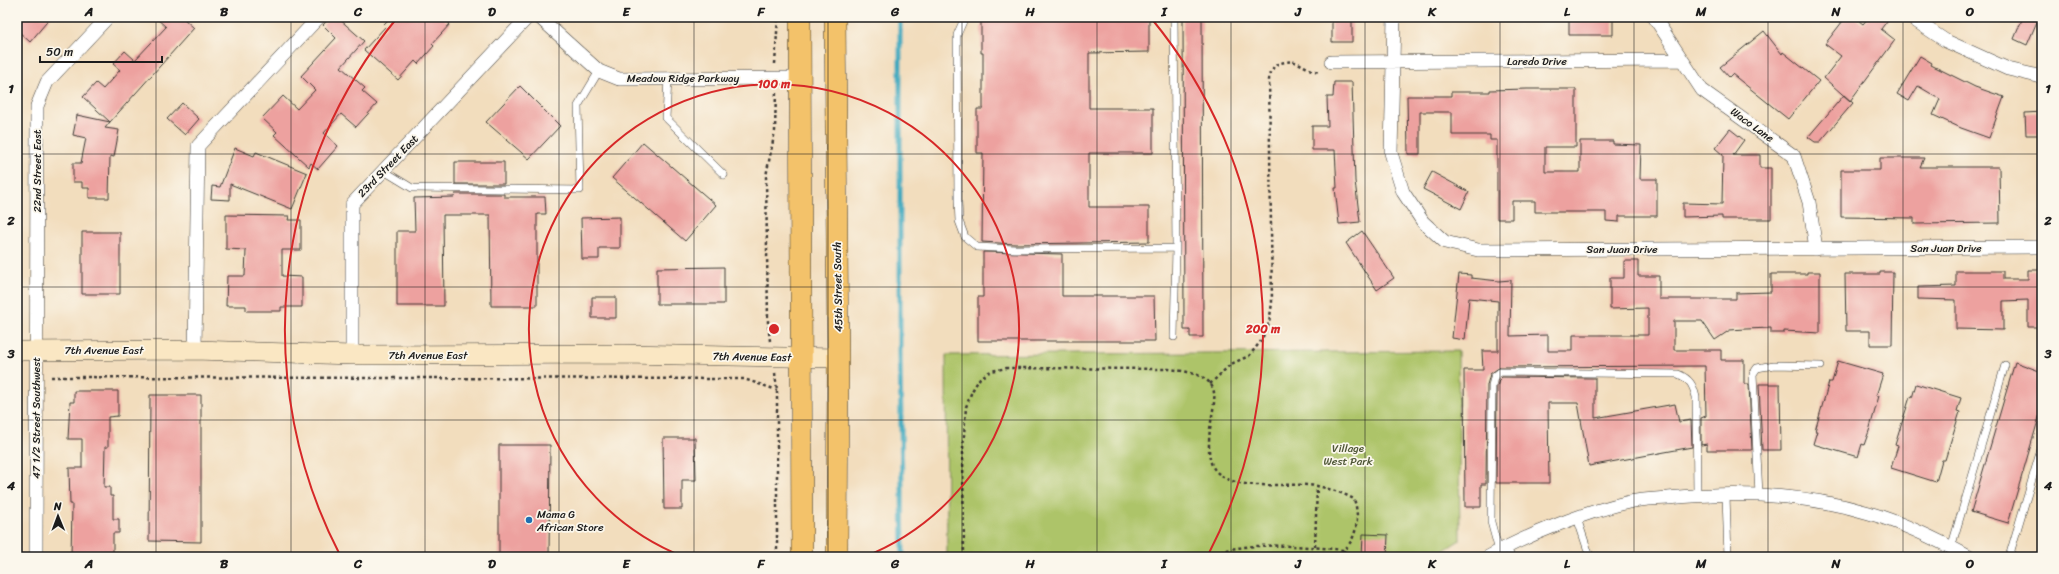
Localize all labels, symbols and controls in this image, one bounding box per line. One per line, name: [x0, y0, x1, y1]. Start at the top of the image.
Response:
text: A: [84, 0, 93, 23]
text: B: [220, 0, 229, 23]
text: C: [353, 0, 363, 23]
text: D: [488, 0, 496, 23]
text: E: [622, 0, 631, 23]
text: F: [756, 0, 765, 23]
text: G: [890, 0, 900, 23]
text: H: [1024, 0, 1035, 23]
text: I: [1160, 0, 1168, 23]
text: J: [1294, 0, 1302, 23]
text: K: [1427, 0, 1437, 23]
text: L: [1564, 0, 1571, 23]
text: M: [1695, 0, 1707, 23]
text: N: [1830, 0, 1841, 23]
text: O: [1965, 0, 1975, 23]
scale bar: [40, 38, 162, 64]
text: 50 m: [46, 41, 73, 63]
street label: Laredo Drive: [1507, 52, 1567, 71]
street label: Meadow Ridge Parkway: [627, 69, 740, 88]
text: 100 m: [758, 73, 791, 95]
text: 1: [8, 77, 14, 100]
text: 1: [2045, 77, 2051, 100]
street label: Waco Lane: [1726, 103, 1778, 148]
street label: 22nd Street East: [28, 129, 47, 213]
street label: 23rd Street East: [353, 130, 423, 202]
text: 2: [6, 209, 15, 232]
text: 2: [2043, 209, 2052, 232]
street label: San Juan Drive: [1910, 239, 1982, 258]
street label: San Juan Drive: [1586, 240, 1658, 259]
street label: 45th Street South: [828, 241, 848, 332]
text: 200 m: [1245, 318, 1281, 340]
centre of rings: [767, 322, 781, 336]
street label: 7th Avenue East: [65, 341, 144, 360]
text: 3: [6, 342, 15, 365]
text: 3: [2043, 342, 2052, 365]
street label: 7th Avenue East: [389, 346, 468, 365]
street label: 7th Avenue East: [712, 347, 792, 367]
street label: 47 1/2 Street Southwest: [27, 357, 46, 479]
park label: Village West Park: [1323, 439, 1373, 471]
text: 4: [6, 474, 16, 497]
text: 4: [2043, 474, 2053, 497]
north arrow: [38, 496, 78, 536]
text: N: [53, 497, 62, 516]
place label: Mama G African Store: [536, 505, 604, 537]
marker: Mama G African Store: [524, 515, 534, 525]
text: A: [84, 552, 93, 574]
text: B: [220, 552, 229, 574]
text: C: [353, 552, 363, 574]
text: D: [488, 552, 496, 574]
text: E: [622, 552, 631, 574]
text: F: [756, 552, 765, 574]
text: G: [890, 552, 900, 574]
text: H: [1024, 552, 1035, 574]
text: I: [1160, 552, 1168, 574]
text: J: [1294, 552, 1302, 574]
text: K: [1427, 552, 1437, 574]
text: L: [1564, 552, 1571, 574]
text: M: [1695, 552, 1707, 574]
text: N: [1830, 552, 1841, 574]
text: O: [1965, 552, 1975, 574]

